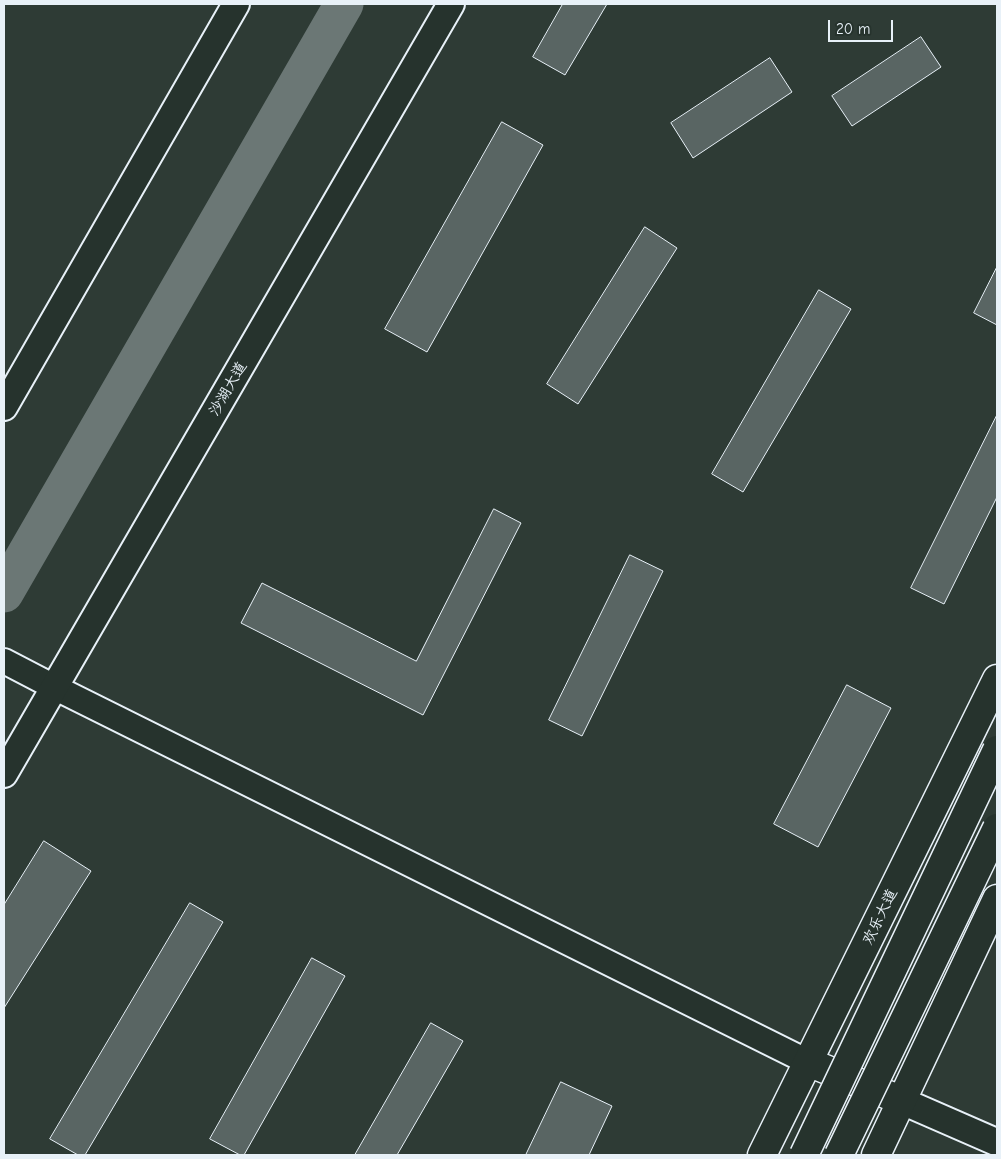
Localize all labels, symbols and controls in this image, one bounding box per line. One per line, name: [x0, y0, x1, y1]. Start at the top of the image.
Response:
scale bar: [831, 10, 896, 42]
text: 20 m: [836, 20, 870, 38]
street label: 沙湖大道: [205, 359, 251, 419]
street label: 欢乐大道: [859, 886, 901, 948]

